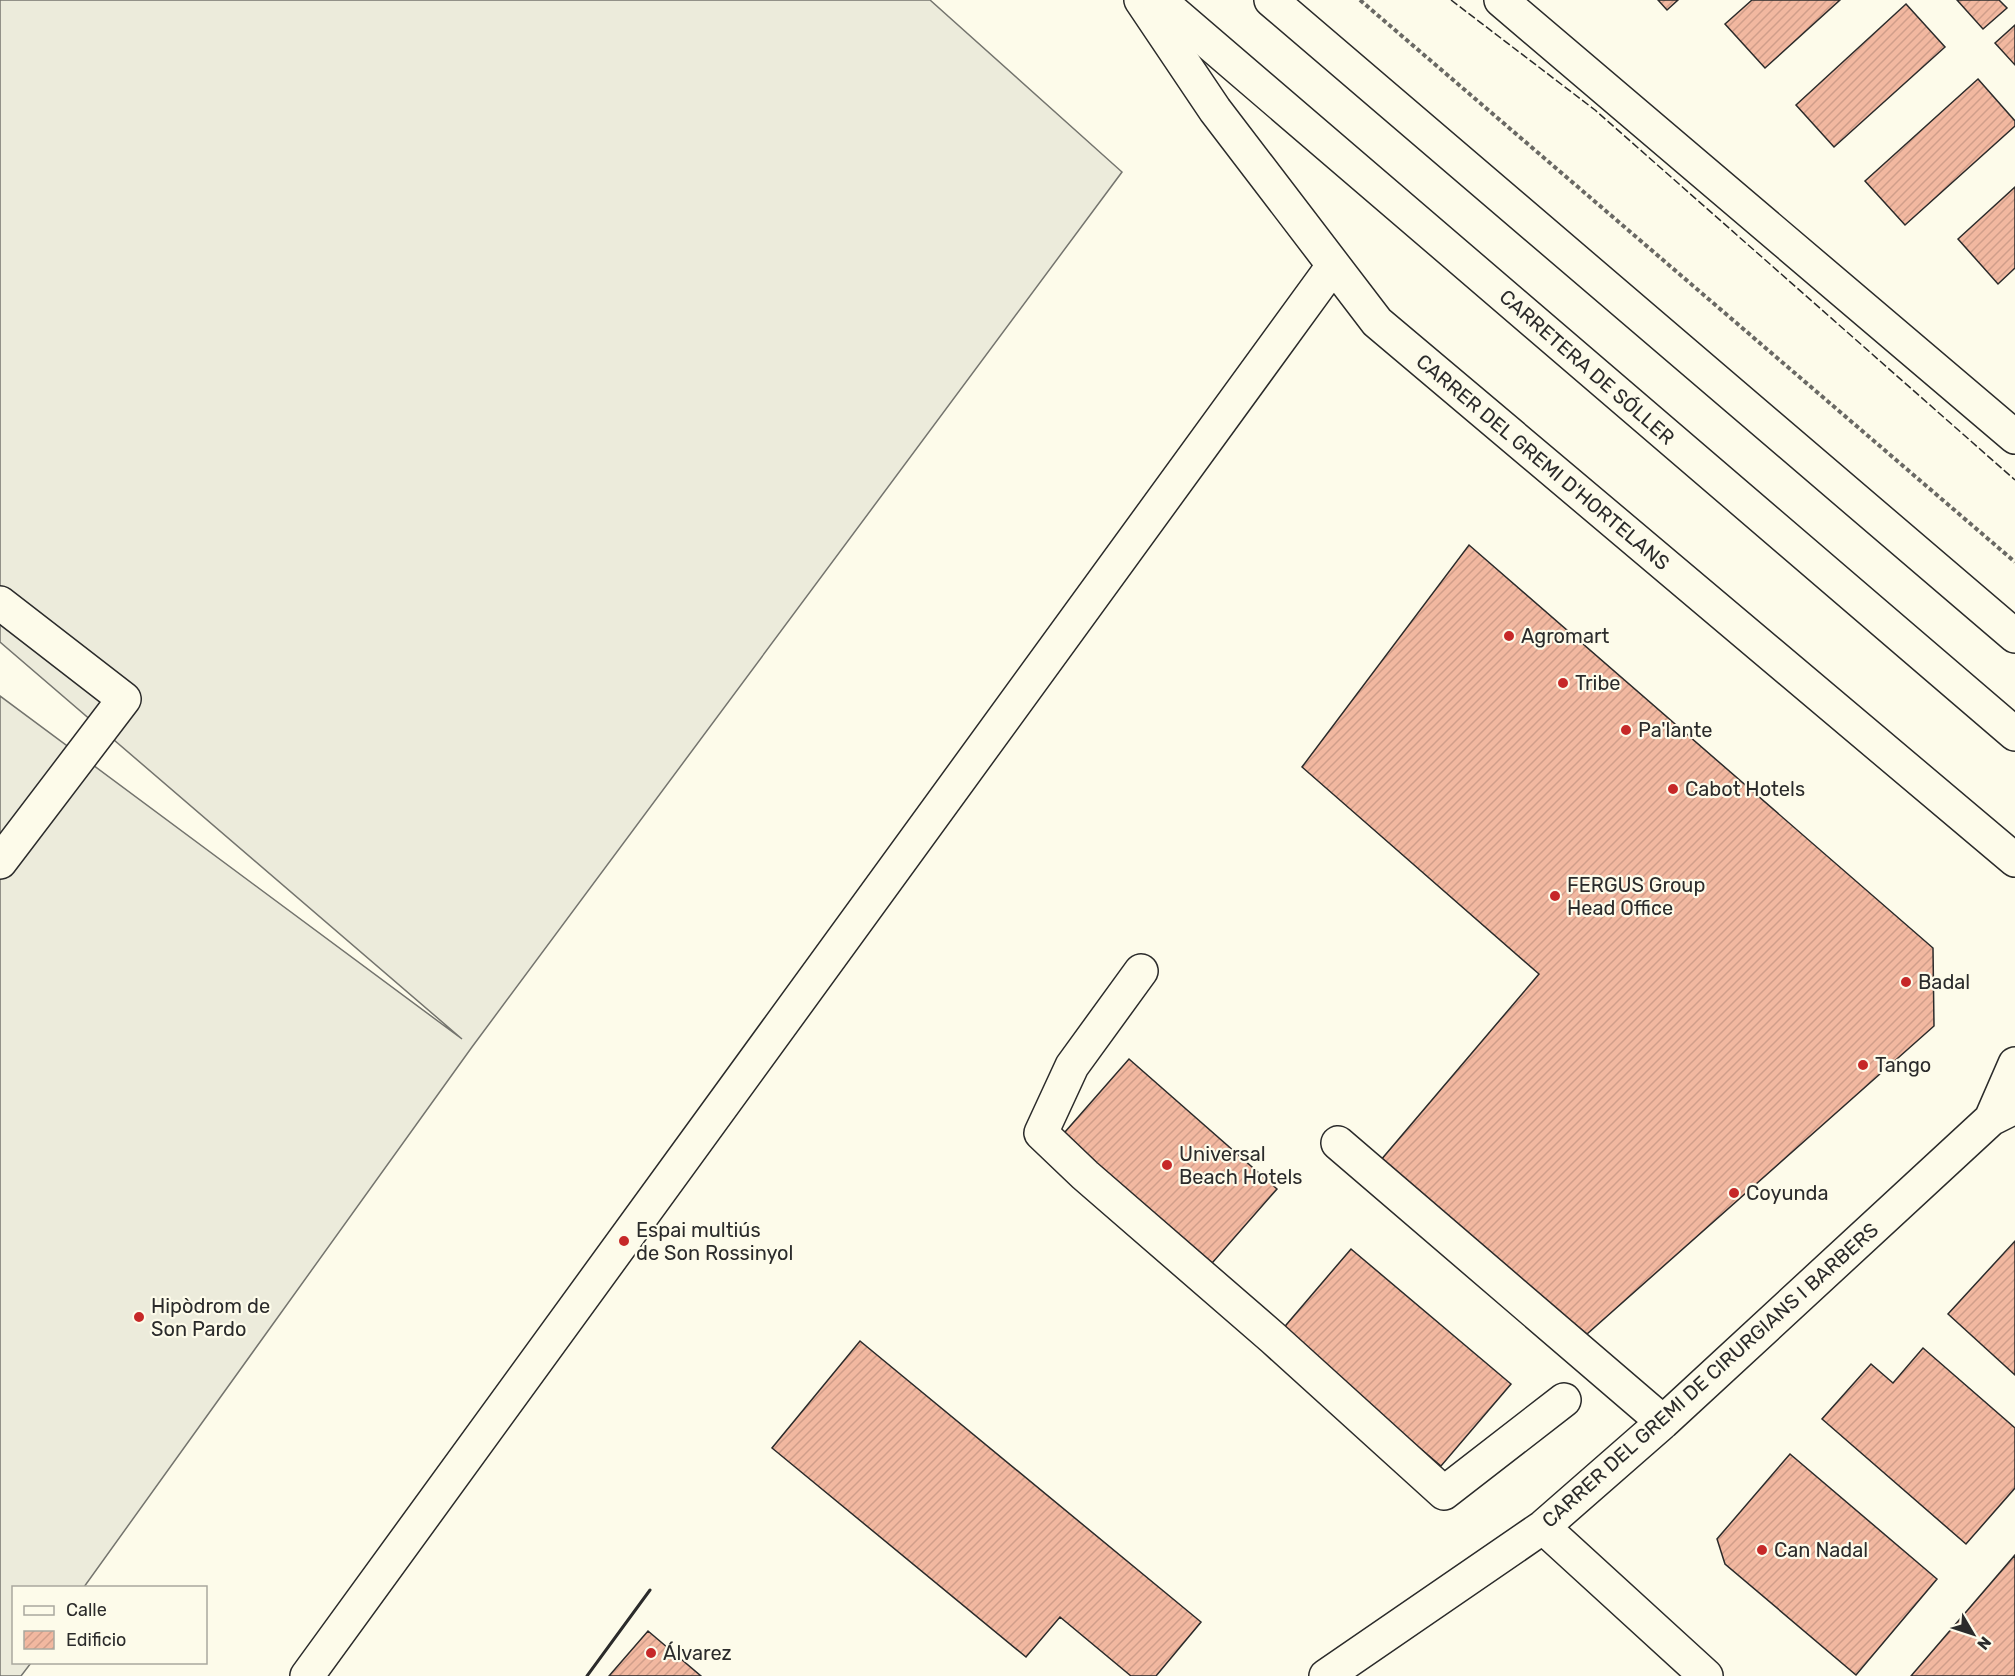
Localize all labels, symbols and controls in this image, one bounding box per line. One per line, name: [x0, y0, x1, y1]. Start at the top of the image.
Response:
street label: CARRETERA DE SÓLLER: [1495, 284, 1679, 450]
street label: CARRER DEL GREMI D'HORTELANS: [1412, 349, 1674, 575]
place label: Agromart: [1521, 624, 1610, 648]
marker: Agromart: [1502, 629, 1516, 643]
place label: Tribe: [1575, 671, 1621, 695]
marker: Tribe: [1556, 676, 1570, 690]
place label: Pa'lante: [1638, 718, 1712, 742]
marker: Pa'lante: [1619, 723, 1633, 737]
place label: Cabot Hotels: [1685, 777, 1805, 801]
marker: Cabot Hotels: [1666, 782, 1680, 796]
place label: FERGUS Group Head Office: [1567, 873, 1705, 920]
marker: FERGUS Group Head Office: [1548, 889, 1562, 903]
place label: Badal: [1918, 970, 1970, 994]
marker: Badal: [1899, 975, 1913, 989]
place label: Tango: [1875, 1053, 1931, 1077]
marker: Tango: [1856, 1058, 1870, 1072]
place label: Universal Beach Hotels: [1179, 1142, 1302, 1189]
marker: Universal Beach Hotels: [1160, 1158, 1174, 1172]
place label: Coyunda: [1746, 1181, 1829, 1205]
marker: Coyunda: [1727, 1186, 1741, 1200]
street label: CARRER DEL GREMI DE CIRURGIANS I BARBERS: [1537, 1217, 1883, 1533]
place label: Espai multiús de Son Rossinyol: [636, 1218, 793, 1265]
marker: Espai multiús de Son Rossinyol: [617, 1234, 631, 1248]
place label: Hipòdrom de Son Pardo: [151, 1294, 270, 1341]
marker: Hipòdrom de Son Pardo: [132, 1310, 146, 1324]
place label: Can Nadal: [1774, 1538, 1868, 1562]
marker: Can Nadal: [1755, 1543, 1769, 1557]
legend: [12, 1586, 207, 1664]
text: Calle: [66, 1599, 107, 1621]
north arrow: [1943, 1604, 2003, 1664]
text: Edificio: [66, 1629, 126, 1651]
text: N: [1973, 1633, 1995, 1654]
place label: Álvarez: [663, 1641, 732, 1665]
marker: Álvarez: [644, 1646, 658, 1660]

